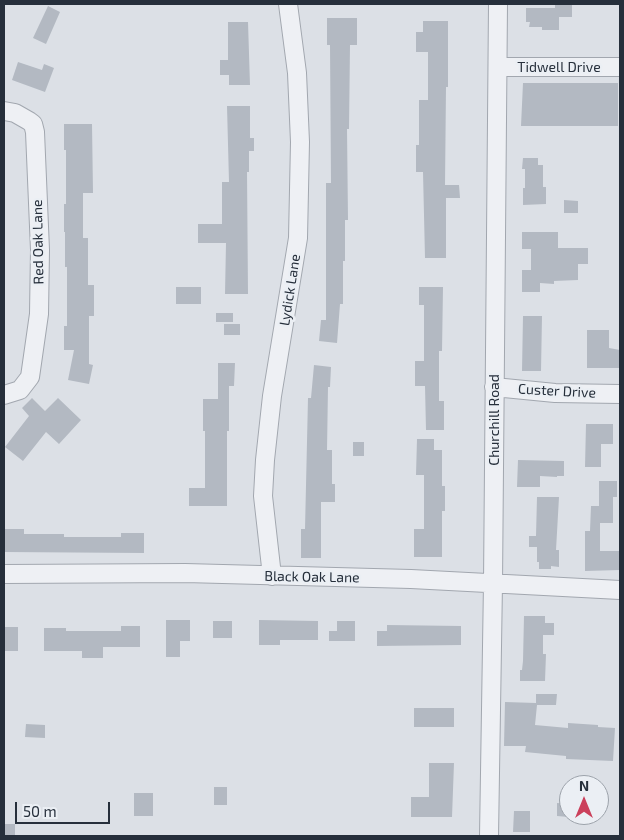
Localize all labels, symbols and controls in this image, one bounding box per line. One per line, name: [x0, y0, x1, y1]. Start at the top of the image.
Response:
street label: Tidwell Drive: [517, 59, 601, 75]
street label: Red Oak Lane: [29, 199, 47, 285]
street label: Lydick Lane: [276, 253, 304, 327]
street label: Churchill Road: [486, 374, 502, 466]
street label: Custer Drive: [518, 381, 596, 401]
street label: Black Oak Lane: [264, 568, 360, 586]
north arrow: [559, 775, 609, 825]
text: N: [579, 777, 589, 794]
scale bar: [18, 792, 112, 824]
text: 50 m: [23, 802, 57, 820]

